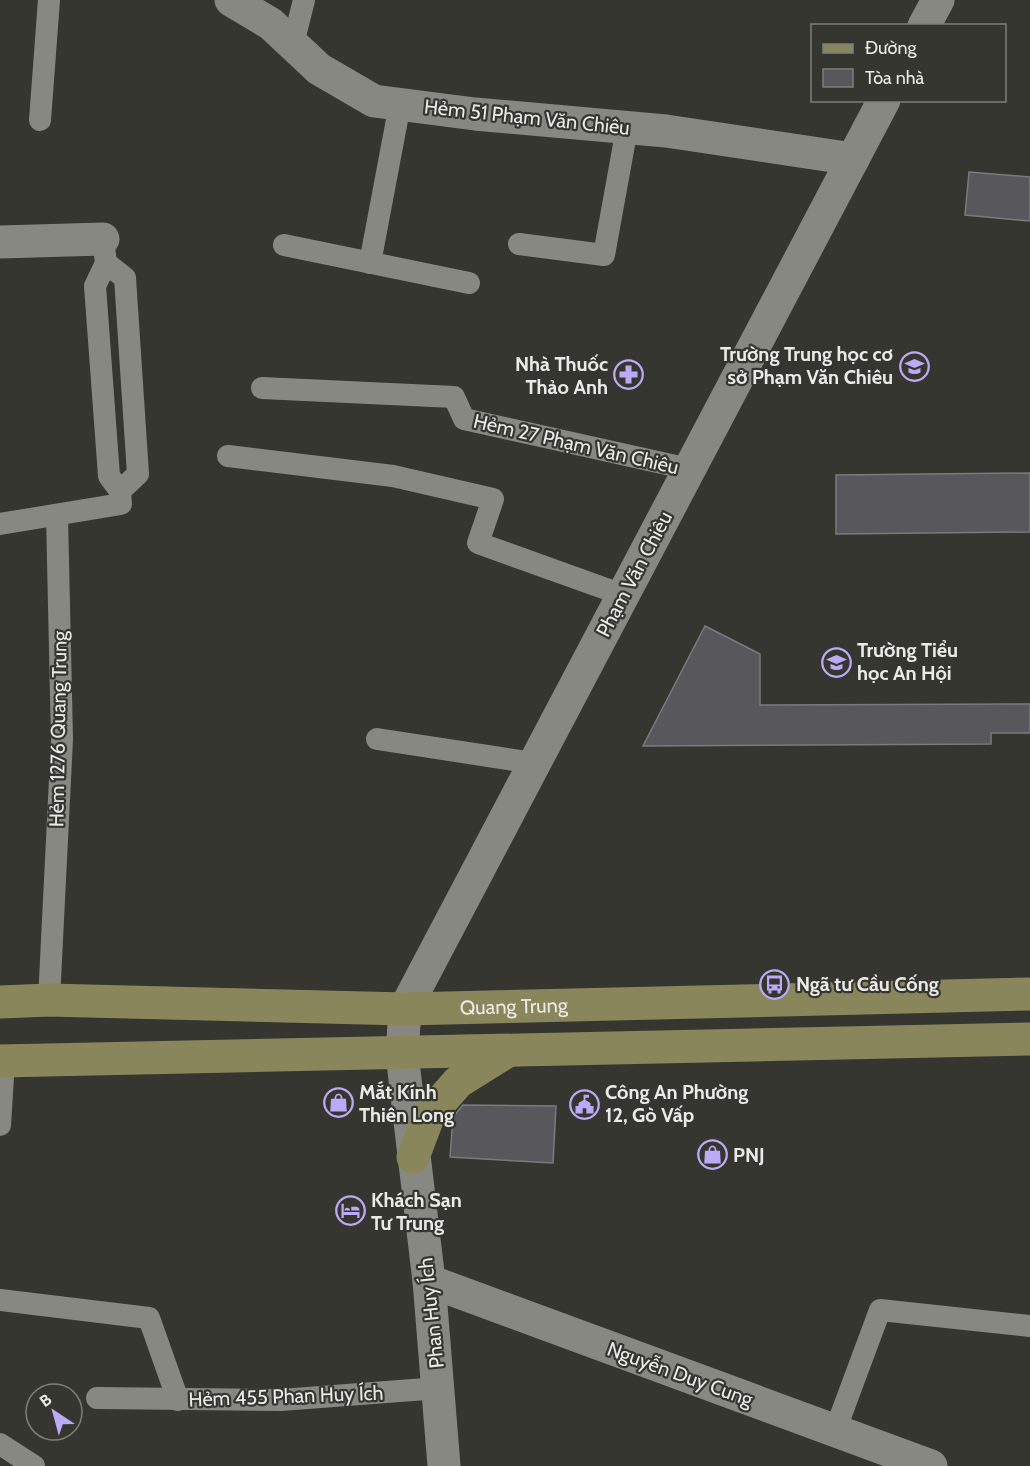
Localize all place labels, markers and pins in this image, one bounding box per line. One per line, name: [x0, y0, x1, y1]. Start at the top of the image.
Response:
place label: Trường Trung học cơ sở Phạm Văn Chiêu: [720, 342, 893, 389]
school or university icon: Trường Trung học cơ sở Phạm Văn Chiêu: [898, 350, 930, 382]
place label: Nhà Thuốc Thảo Anh: [515, 352, 608, 399]
pharmacy icon: Nhà Thuốc Thảo Anh: [613, 359, 645, 391]
place label: Trường Tiểu học An Hội: [857, 638, 958, 685]
school or university icon: Trường Tiểu học An Hội: [820, 646, 852, 678]
bus stop icon: Ngã tư Cầu Cống: [759, 968, 791, 1000]
place label: Ngã tư Cầu Cống: [796, 972, 939, 996]
place label: Mắt Kính Thiên Long: [359, 1080, 454, 1127]
place label: Công An Phường 12, Gò Vấp: [605, 1080, 748, 1127]
shop icon: Mắt Kính Thiên Long: [322, 1087, 354, 1119]
public building icon: Công An Phường 12, Gò Vấp: [568, 1088, 600, 1120]
shop icon: PNJ: [696, 1139, 728, 1171]
place label: PNJ: [733, 1143, 765, 1167]
place label: Khách Sạn Tư Trung: [371, 1188, 462, 1235]
hotel icon: Khách Sạn Tư Trung: [334, 1195, 366, 1227]

